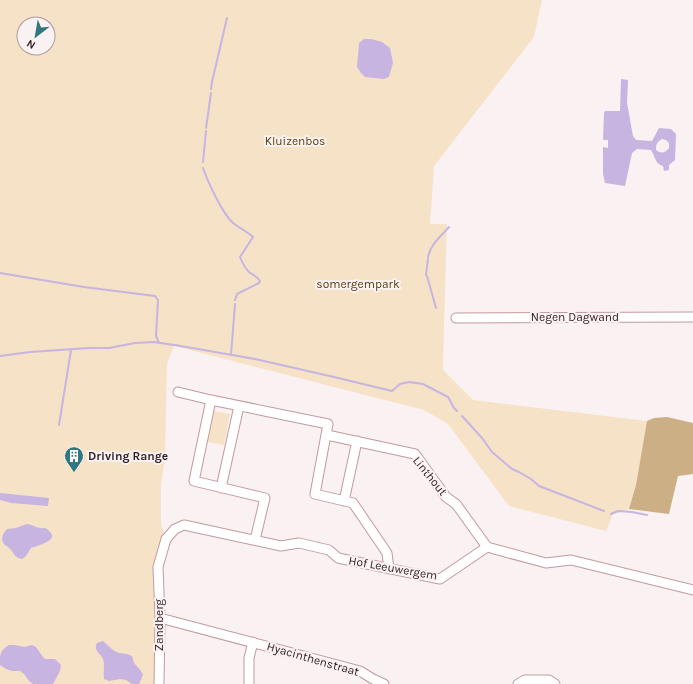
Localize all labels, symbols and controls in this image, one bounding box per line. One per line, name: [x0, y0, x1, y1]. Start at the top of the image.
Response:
north arrow: [16, 16, 56, 56]
text: N: [24, 37, 38, 52]
park label: Kluizenbos: [265, 134, 325, 148]
park label: somergempark: [316, 277, 400, 291]
street label: Negen Dagwand: [531, 310, 619, 324]
building icon: Driving Range: [63, 445, 85, 473]
place label: Driving Range: [88, 449, 168, 463]
street label: Linthout: [410, 454, 450, 499]
street label: Hof Leeuwergem: [348, 553, 438, 583]
street label: Zandberg: [152, 599, 166, 651]
street label: Hyacinthenstraat: [265, 639, 361, 679]

